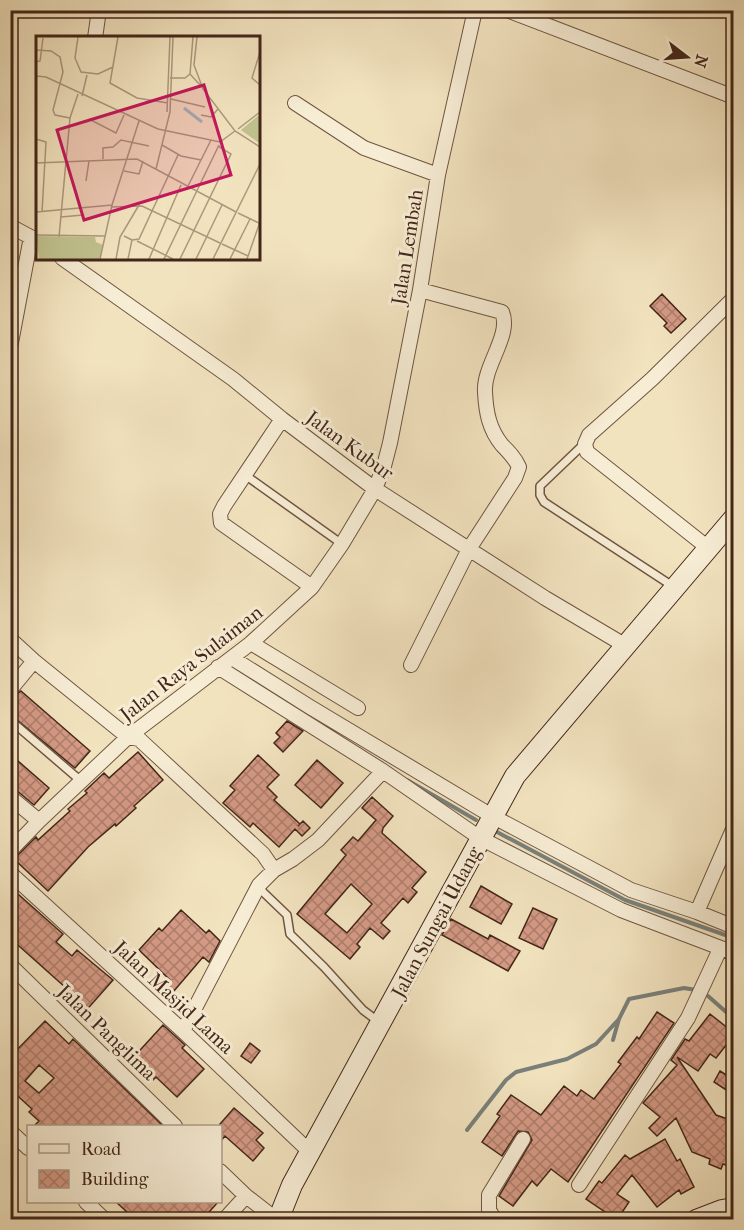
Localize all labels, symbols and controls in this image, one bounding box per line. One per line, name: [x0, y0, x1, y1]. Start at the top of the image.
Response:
north arrow: [657, 27, 717, 87]
inset map: [36, 36, 260, 260]
text: N: [690, 53, 712, 71]
street label: Jalan Lembah: [387, 187, 428, 308]
street label: Jalan Kubur: [300, 405, 398, 485]
street label: Jalan Raya Sulaiman: [114, 600, 267, 727]
street label: Jalan Sungai Udang: [386, 842, 486, 1004]
street label: Jalan Masjid Lama: [108, 935, 239, 1059]
street label: Jalan Panglima: [51, 978, 161, 1086]
legend: [27, 1125, 222, 1203]
text: Road: [81, 1139, 121, 1160]
text: Building: [81, 1169, 149, 1190]

